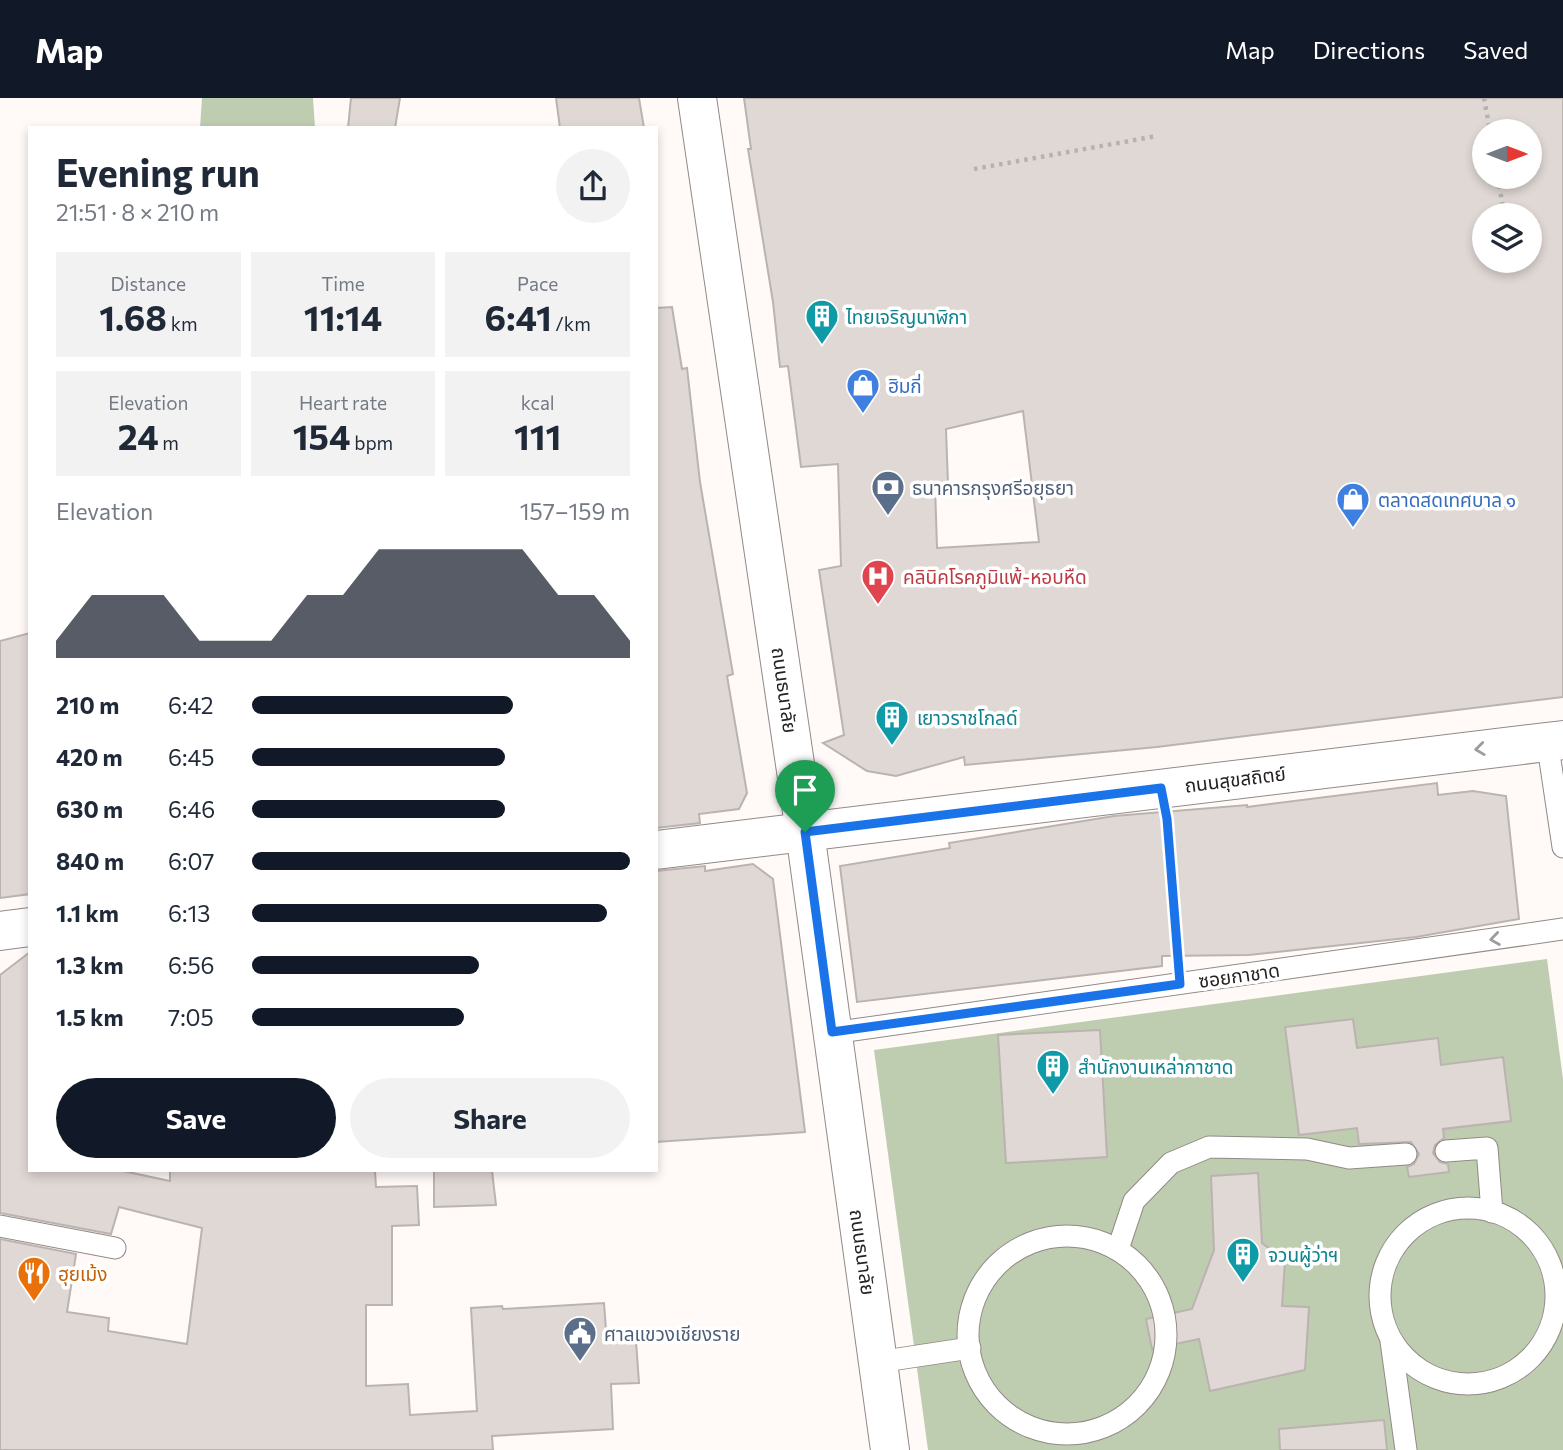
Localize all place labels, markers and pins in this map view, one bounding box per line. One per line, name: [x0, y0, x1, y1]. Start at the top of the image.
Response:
building icon: ไทยเจริญนาฬิกา: [803, 297, 841, 346]
place label: ไทยเจริญนาฬิกา: [845, 305, 967, 328]
shop icon: ฮิมกี่: [844, 366, 882, 415]
place label: ฮิมกี่: [888, 373, 922, 397]
bank icon: ธนาคารกรุงศรีอยุธยา: [869, 468, 907, 517]
place label: ธนาคารกรุงศรีอยุธยา: [912, 476, 1074, 500]
shop icon: ตลาดสดเทศบาล ๑: [1334, 480, 1372, 529]
place label: ตลาดสดเทศบาล ๑: [1378, 488, 1516, 511]
hospital icon: คลินิคโรคภูมิแพ้-หอบหืด: [859, 557, 897, 606]
place label: คลินิคโรคภูมิแพ้-หอบหืด: [903, 565, 1087, 590]
building icon: เยาวราชโกลด์: [873, 698, 911, 747]
place label: เยาวราชโกลด์: [917, 706, 1018, 729]
pin: [775, 760, 835, 832]
building icon: สำนักงานเหล่ากาชาด: [1034, 1047, 1072, 1096]
place label: สำนักงานเหล่ากาชาด: [1078, 1055, 1234, 1078]
building icon: จวนผู้ว่าฯ: [1224, 1235, 1262, 1284]
place label: จวนผู้ว่าฯ: [1268, 1243, 1338, 1268]
restaurant icon: ฮุยเม้ง: [15, 1254, 53, 1303]
place label: ฮุยเม้ง: [58, 1262, 107, 1286]
public building icon: ศาลแขวงเชียงราย: [561, 1314, 599, 1363]
place label: ศาลแขวงเชียงราย: [604, 1322, 741, 1345]

